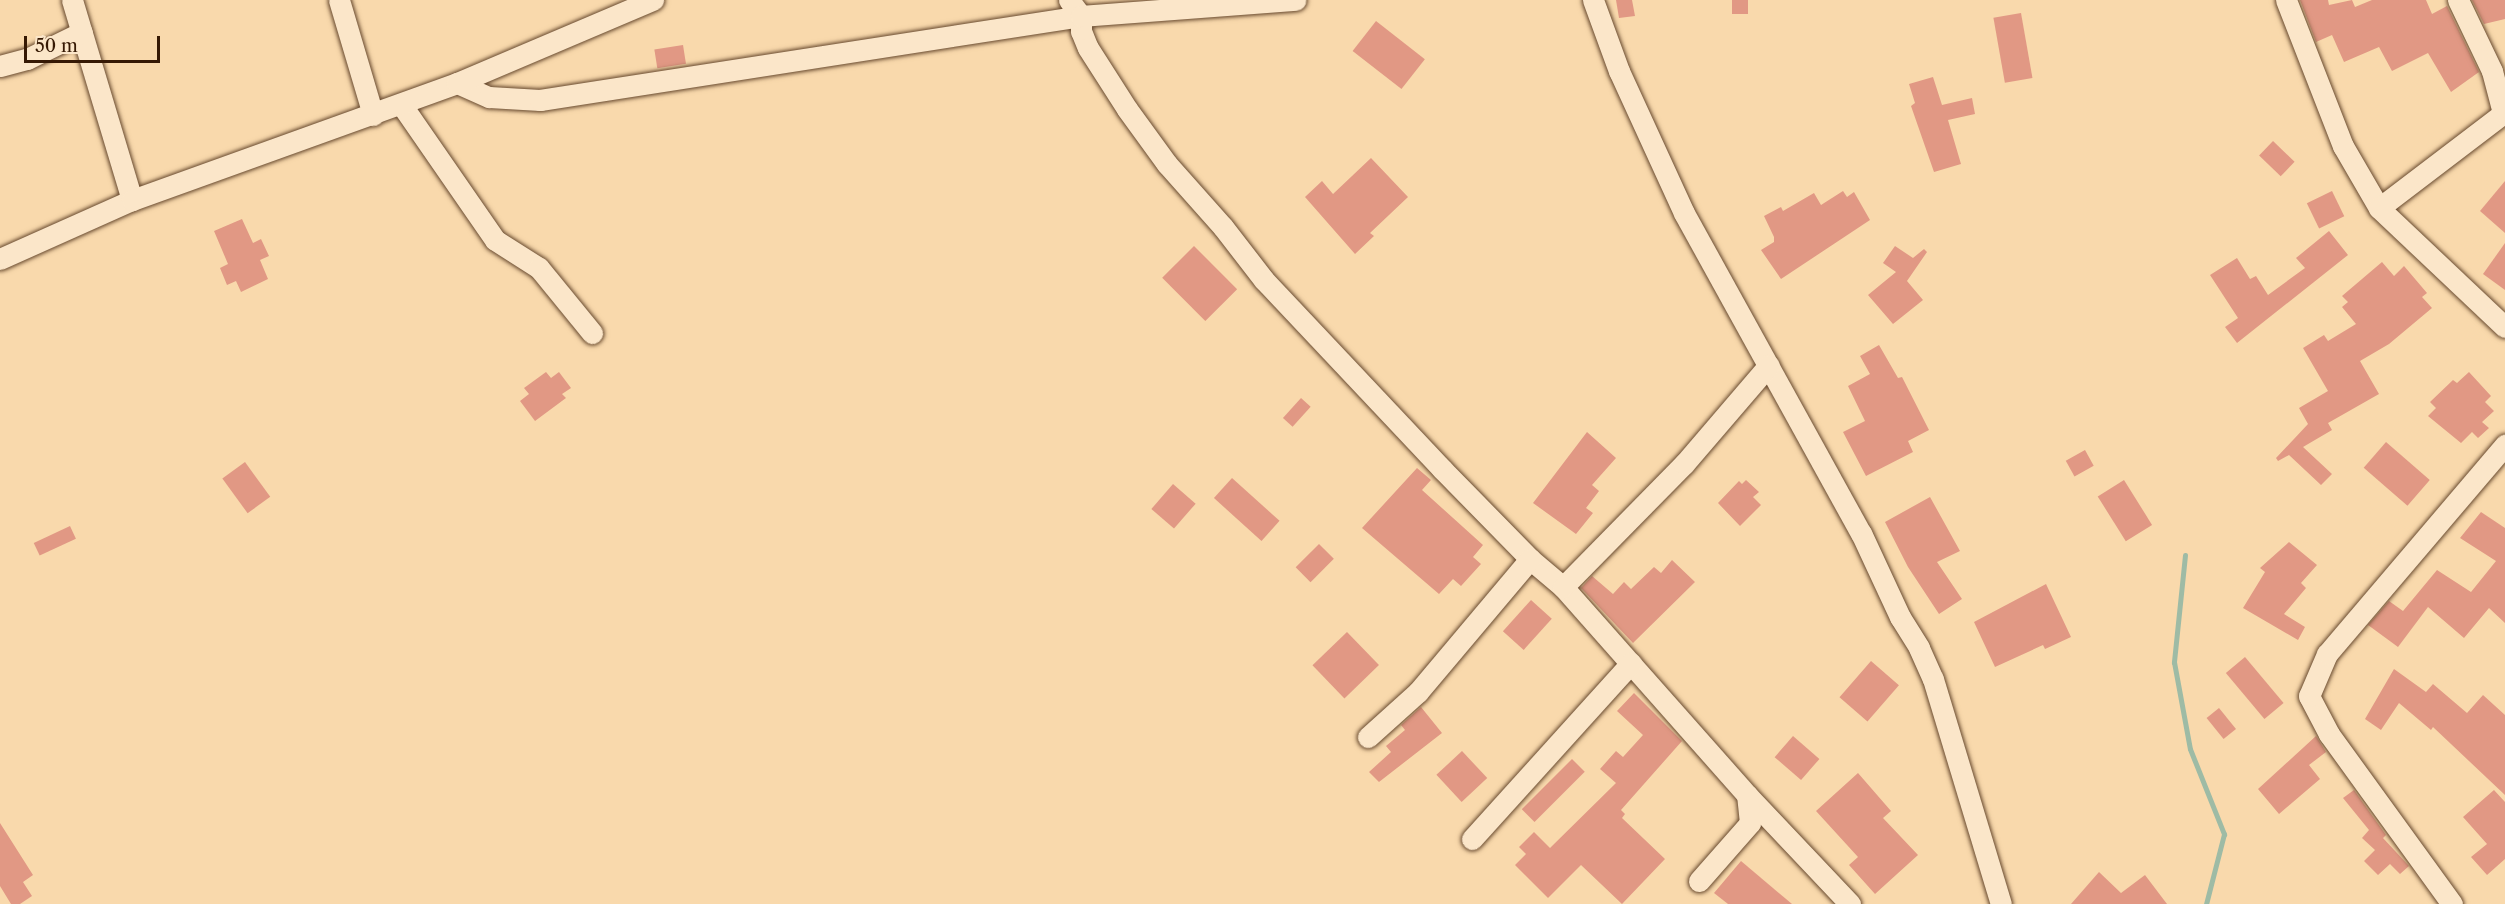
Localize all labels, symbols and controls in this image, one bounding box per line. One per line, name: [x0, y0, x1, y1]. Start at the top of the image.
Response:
scale bar: [27, 24, 164, 62]
text: 50 m: [35, 35, 78, 57]

